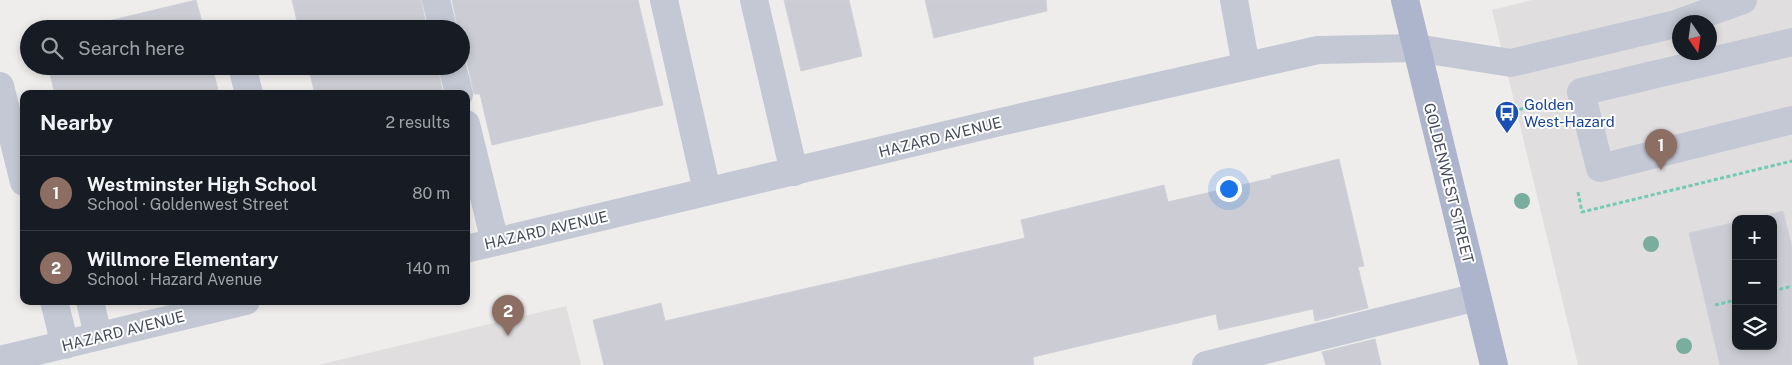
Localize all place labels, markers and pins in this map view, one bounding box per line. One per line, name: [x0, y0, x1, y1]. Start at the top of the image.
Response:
place label: Golden West-Hazard: [1524, 96, 1615, 130]
bus stop icon: Golden West-Hazard: [1494, 100, 1520, 134]
pin: 1: [1645, 129, 1677, 170]
pin: 2: [492, 295, 524, 336]

